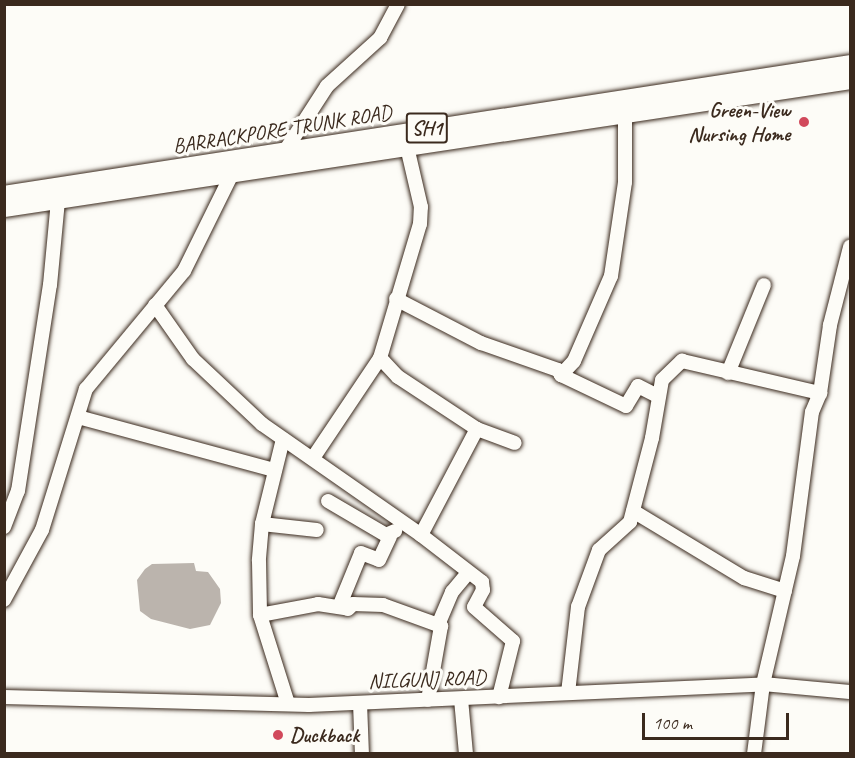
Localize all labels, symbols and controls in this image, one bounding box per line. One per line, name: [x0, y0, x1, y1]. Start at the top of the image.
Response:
place label: Green-View Nursing Home: [689, 97, 790, 147]
street label: BARRACKPORE TRUNK ROAD: [171, 99, 393, 159]
road number: SH1: [404, 111, 450, 145]
marker: Green-View Nursing Home: [795, 113, 813, 131]
street label: NILGUNJ ROAD: [367, 664, 487, 694]
scale bar: [645, 701, 792, 739]
text: 100 m: [653, 712, 692, 734]
place label: Duckback: [290, 722, 359, 748]
marker: Duckback: [271, 728, 285, 742]

